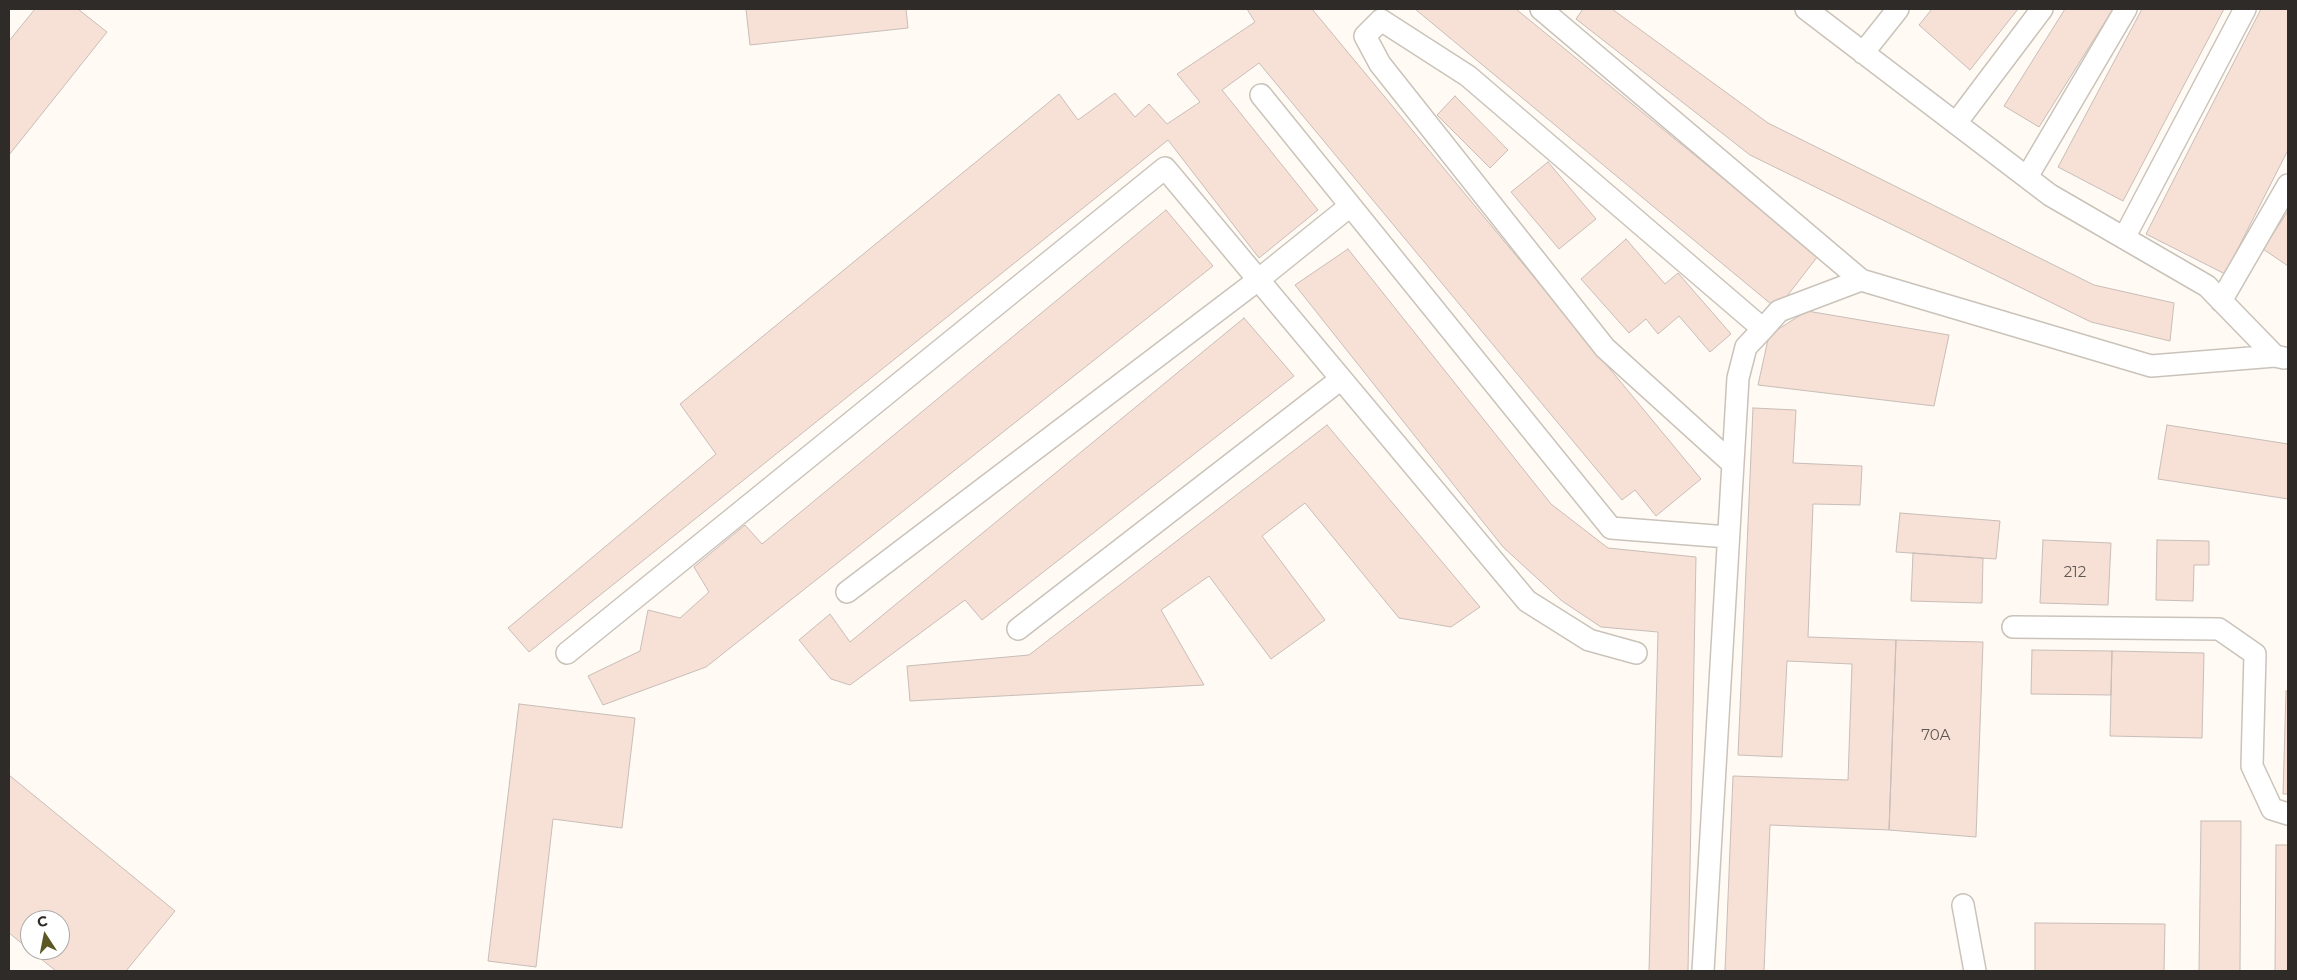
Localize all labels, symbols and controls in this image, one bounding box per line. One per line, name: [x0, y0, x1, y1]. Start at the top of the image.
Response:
house number: 212: [2064, 564, 2086, 582]
house number: 70А: [1921, 727, 1951, 745]
north arrow: [20, 910, 70, 960]
text: С: [36, 911, 49, 931]

